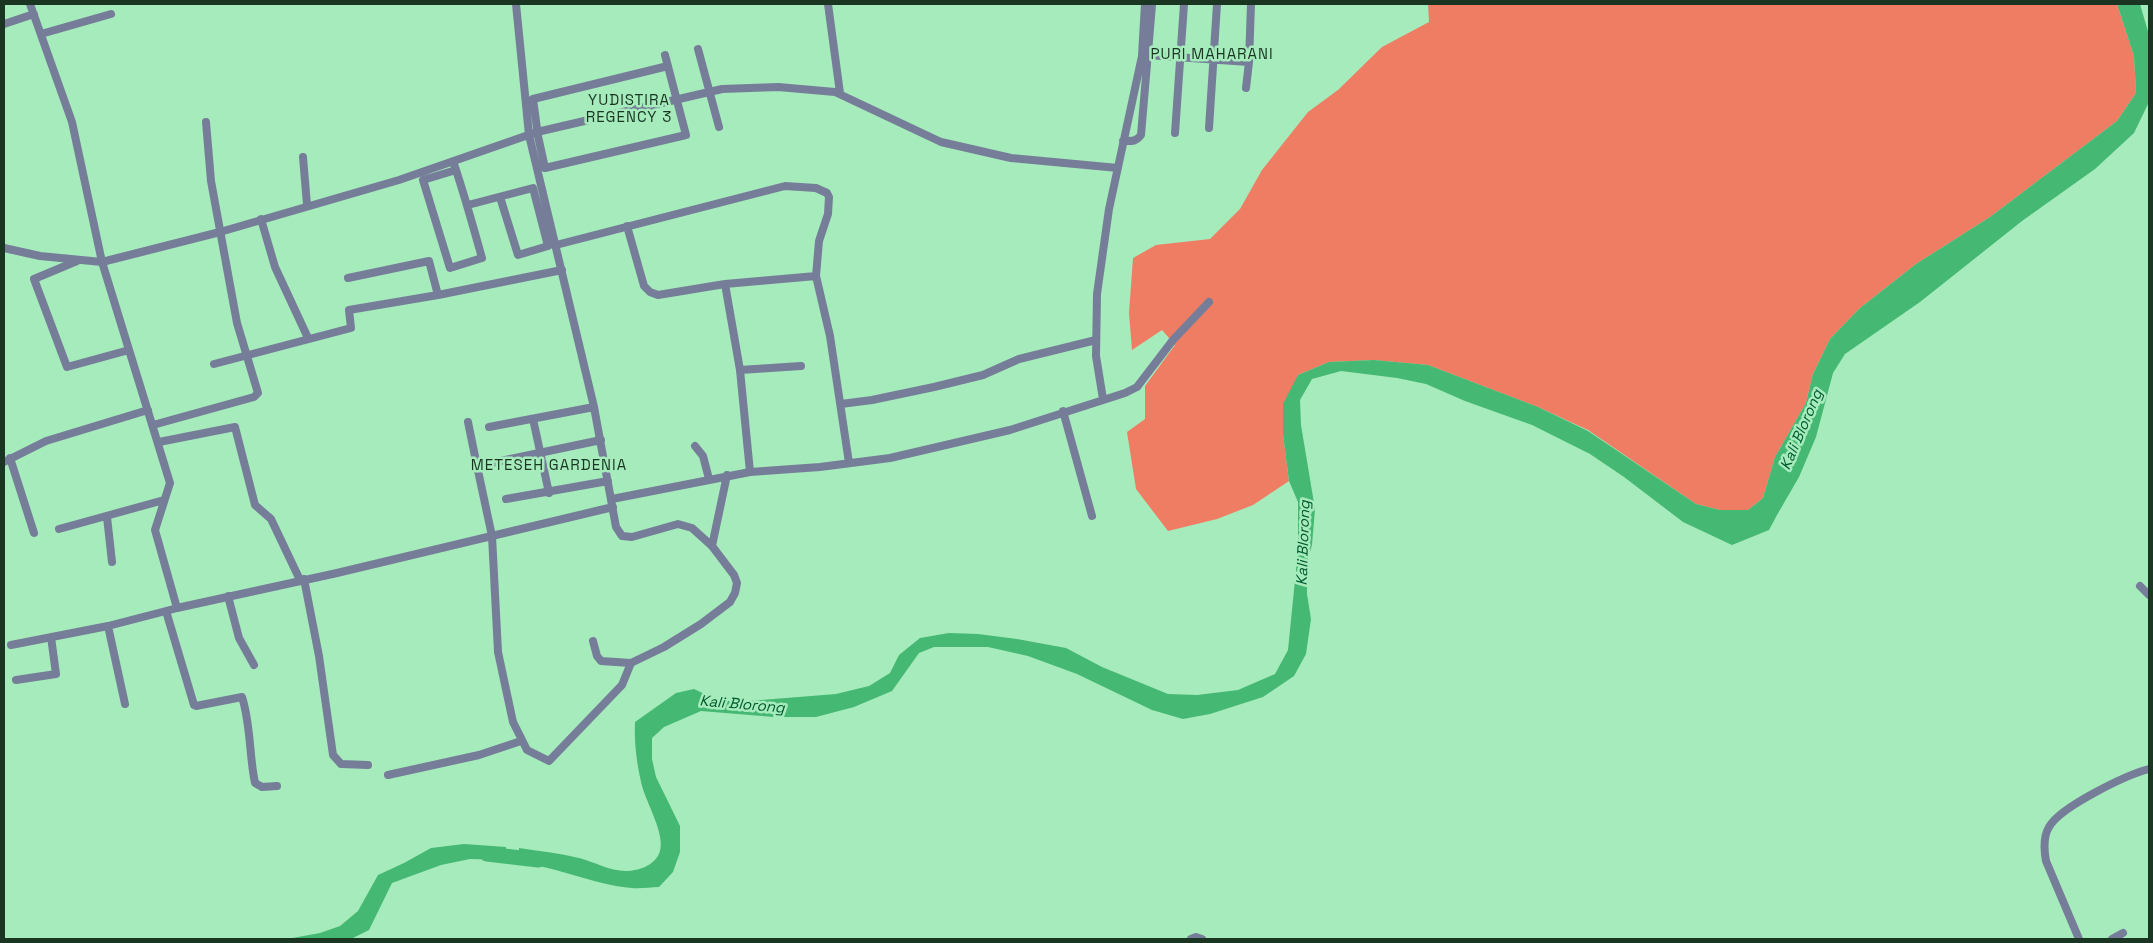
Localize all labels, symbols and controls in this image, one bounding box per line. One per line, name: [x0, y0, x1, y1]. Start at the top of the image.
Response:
district label: PURI MAHARANI: [1149, 46, 1275, 64]
district label: YUDISTIRA REGENCY 3: [585, 92, 673, 127]
water label: Kali Blorong: [1777, 387, 1827, 473]
district label: METESEH GARDENIA: [469, 457, 629, 475]
water label: Kali Blorong: [1294, 500, 1314, 586]
water label: Kali Blorong: [699, 692, 785, 718]

